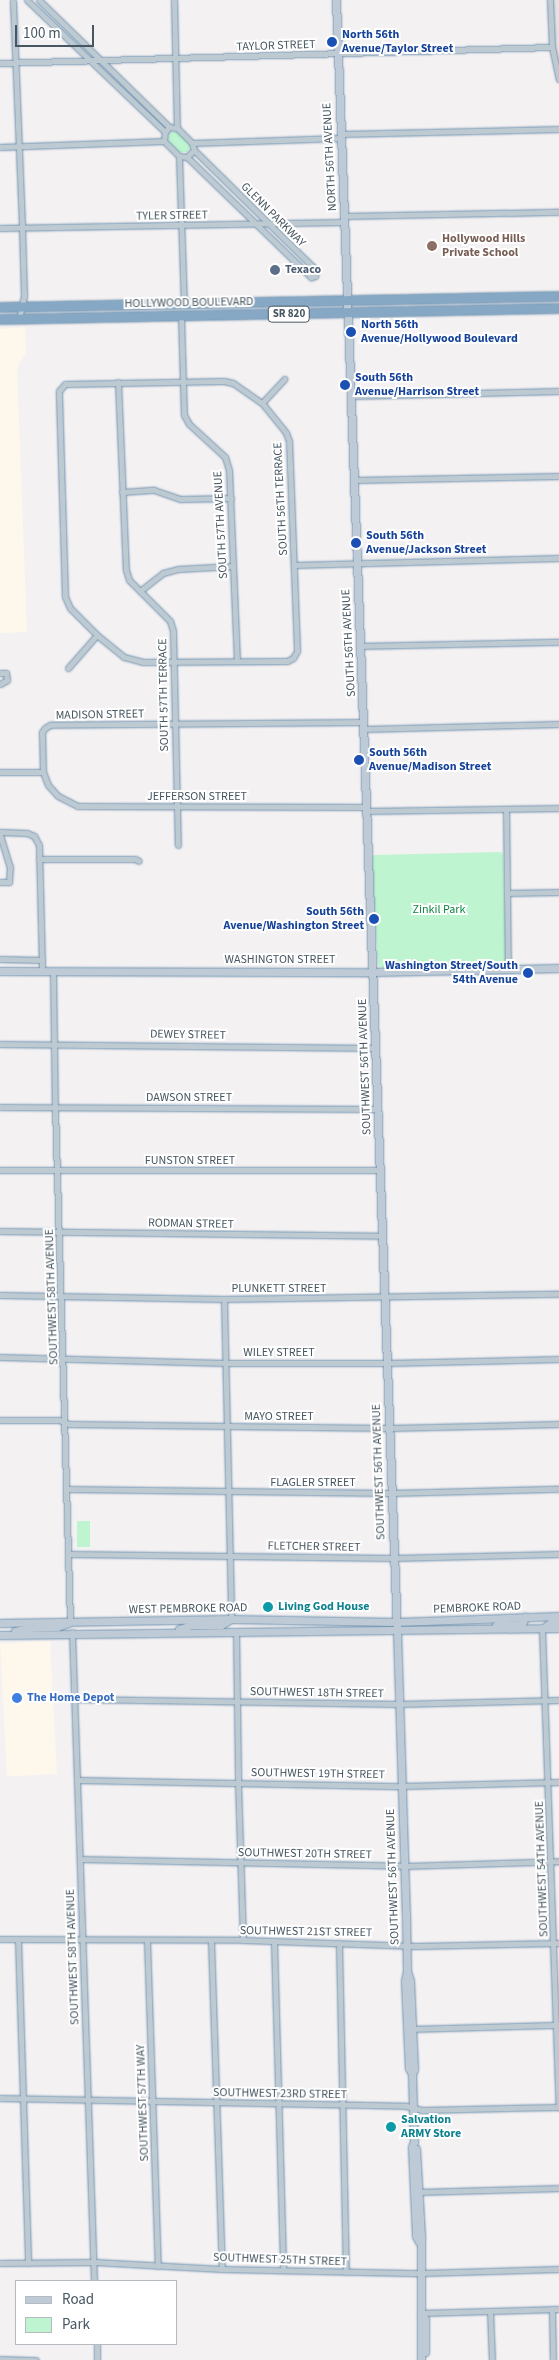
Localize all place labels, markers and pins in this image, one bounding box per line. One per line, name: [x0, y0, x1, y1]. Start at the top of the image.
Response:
place label: North 56th Avenue/Taylor Street: [342, 28, 453, 56]
marker: North 56th Avenue/Taylor Street: [326, 36, 338, 48]
place label: Hollywood Hills Private School: [442, 232, 525, 260]
marker: Hollywood Hills Private School: [426, 240, 438, 252]
place label: Texaco: [285, 263, 321, 277]
marker: Texaco: [269, 264, 281, 276]
place label: North 56th Avenue/Hollywood Boulevard: [361, 318, 518, 346]
marker: North 56th Avenue/Hollywood Boulevard: [345, 326, 357, 338]
place label: South 56th Avenue/Harrison Street: [355, 371, 479, 399]
marker: South 56th Avenue/Harrison Street: [339, 379, 351, 391]
place label: South 56th Avenue/Jackson Street: [366, 529, 486, 557]
marker: South 56th Avenue/Jackson Street: [350, 537, 362, 549]
place label: South 56th Avenue/Madison Street: [369, 746, 491, 774]
marker: South 56th Avenue/Madison Street: [353, 754, 365, 766]
place label: South 56th Avenue/Washington Street: [223, 905, 364, 933]
marker: South 56th Avenue/Washington Street: [368, 913, 380, 925]
place label: Washington Street/South 54th Avenue: [385, 959, 518, 987]
marker: Washington Street/South 54th Avenue: [522, 967, 534, 979]
place label: Living God House: [278, 1600, 369, 1614]
marker: Living God House: [262, 1601, 274, 1613]
place label: The Home Depot: [27, 1691, 114, 1705]
marker: The Home Depot: [11, 1692, 23, 1704]
place label: Salvation ARMY Store: [401, 2113, 461, 2141]
marker: Salvation ARMY Store: [385, 2121, 397, 2133]

